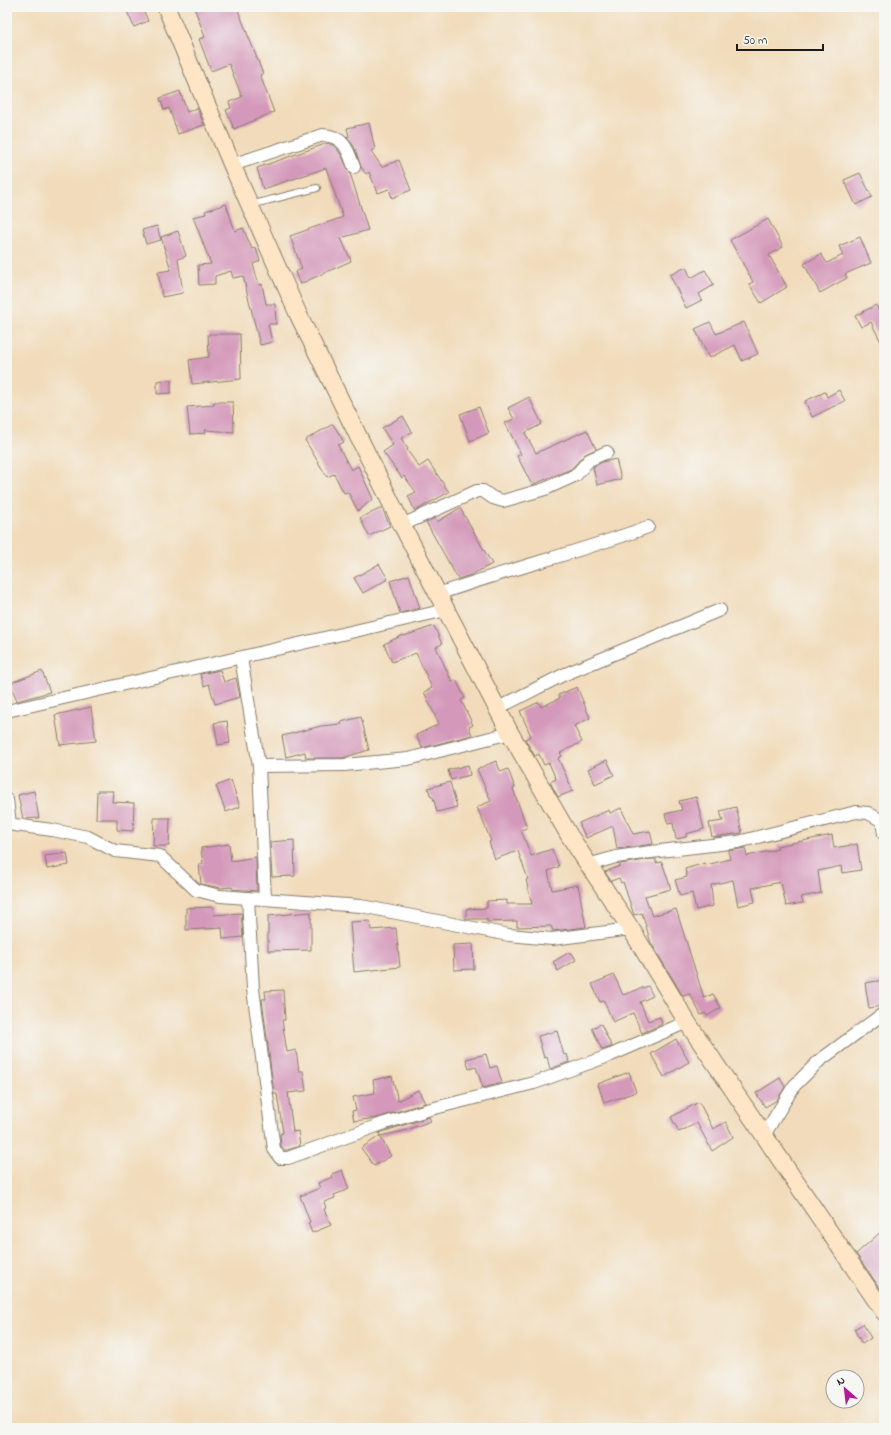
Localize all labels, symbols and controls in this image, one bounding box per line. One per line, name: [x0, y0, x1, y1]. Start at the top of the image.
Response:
scale bar: [737, 26, 823, 52]
text: 50 m: [743, 32, 767, 50]
north arrow: [825, 1369, 865, 1409]
text: N: [834, 1372, 848, 1390]

